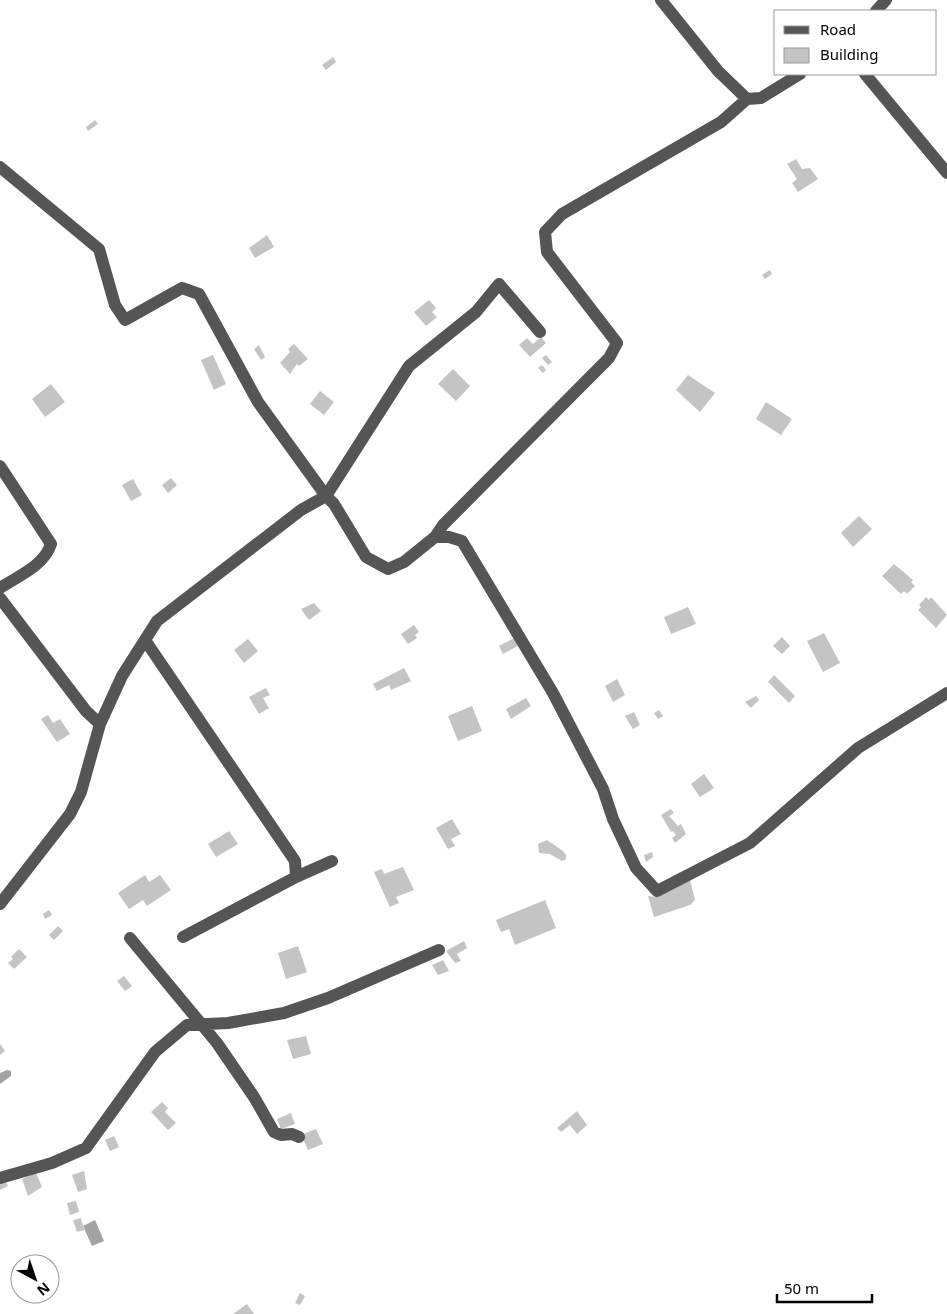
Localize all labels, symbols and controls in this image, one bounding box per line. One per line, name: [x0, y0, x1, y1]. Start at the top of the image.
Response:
legend: [774, 10, 937, 75]
text: Road: [820, 19, 856, 39]
text: Building: [820, 44, 878, 64]
north arrow: [10, 1254, 60, 1304]
scale bar: [777, 1272, 872, 1304]
text: N: [33, 1278, 54, 1300]
text: 50 m: [784, 1278, 819, 1298]

